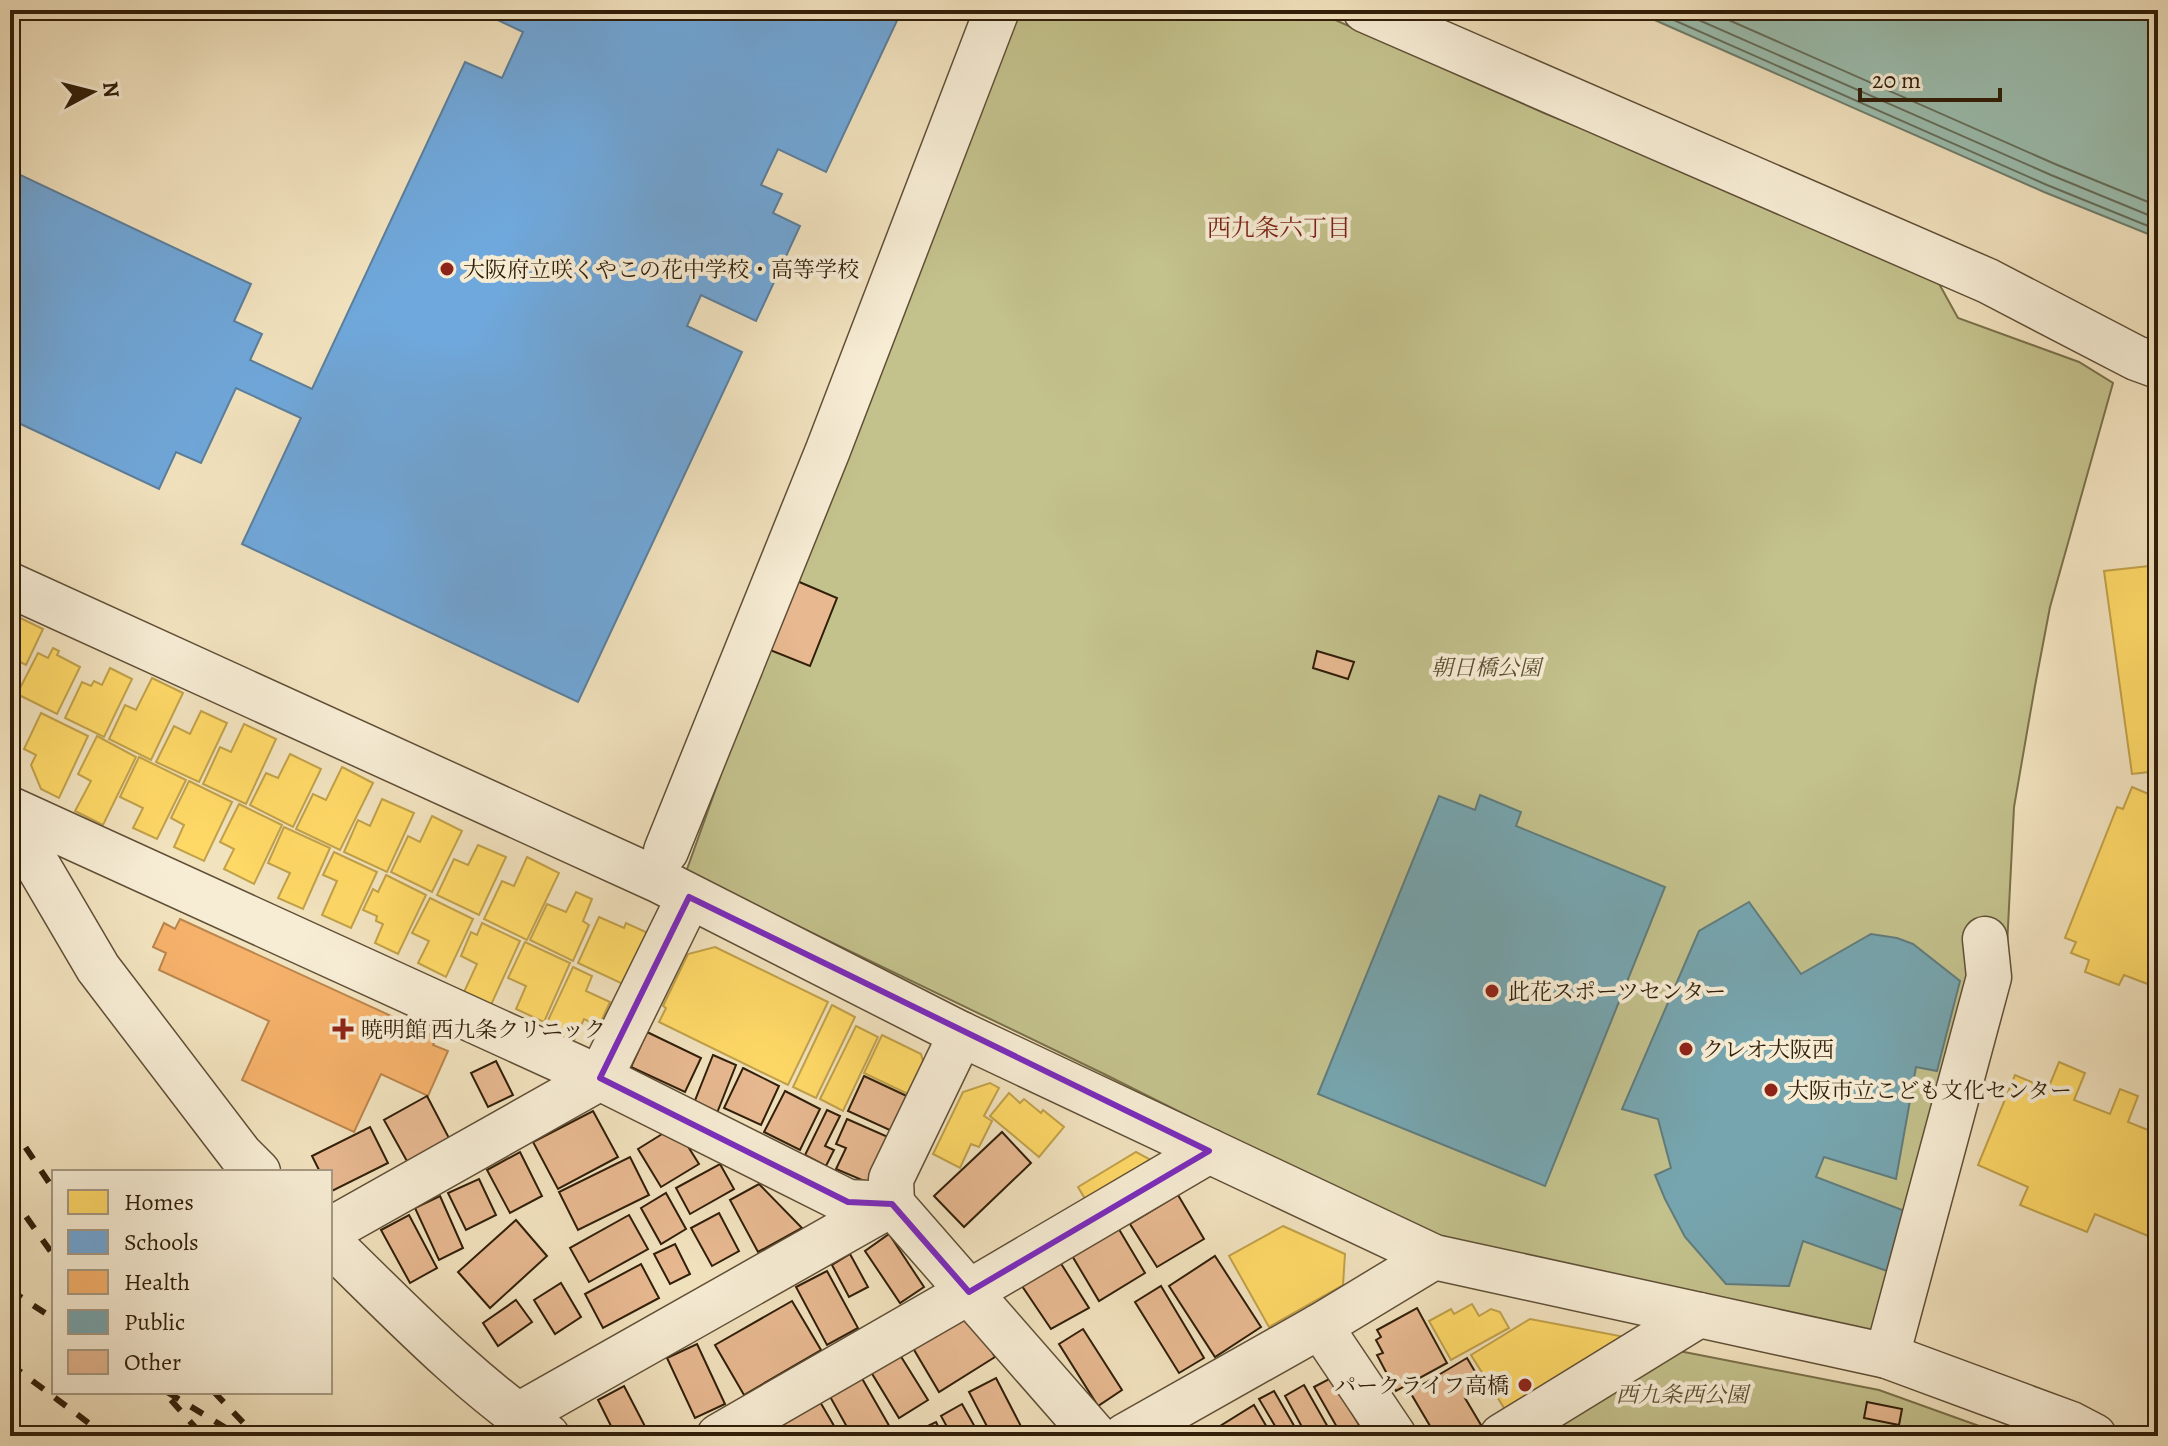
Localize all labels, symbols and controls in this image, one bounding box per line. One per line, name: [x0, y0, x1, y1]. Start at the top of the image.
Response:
north arrow: [52, 52, 132, 132]
scale bar: [1860, 52, 2000, 102]
text: 20 m: [1872, 64, 1921, 96]
text: N: [95, 80, 127, 99]
district label: 西九条六丁目: [1207, 212, 1351, 244]
place label: 大阪府立咲くやこの花中学校・高等学校: [463, 255, 859, 285]
marker: 大阪府立咲くやこの花中学校・高等学校: [438, 260, 456, 278]
park label: 朝日橋公園: [1431, 653, 1544, 683]
place label: 此花スポーツセンター: [1508, 977, 1726, 1007]
marker: 此花スポーツセンター: [1483, 982, 1501, 1000]
place label: 暁明館 西九条クリニック: [361, 1015, 606, 1045]
marker: 暁明館 西九条クリニック: [332, 1018, 354, 1040]
place label: クレオ大阪西: [1702, 1035, 1834, 1065]
marker: クレオ大阪西: [1677, 1040, 1695, 1058]
place label: 大阪市立こども文化センター: [1787, 1076, 2072, 1106]
marker: 大阪市立こども文化センター: [1762, 1081, 1780, 1099]
legend: [52, 1170, 332, 1394]
text: Homes: [124, 1186, 194, 1218]
text: Schools: [124, 1226, 199, 1258]
text: Health: [124, 1266, 190, 1298]
text: Public: [124, 1306, 185, 1338]
text: Other: [124, 1346, 181, 1378]
place label: パークライフ高橋: [1334, 1371, 1509, 1401]
marker: パークライフ高橋: [1516, 1376, 1534, 1394]
park label: 西九条西公園: [1616, 1380, 1751, 1410]

